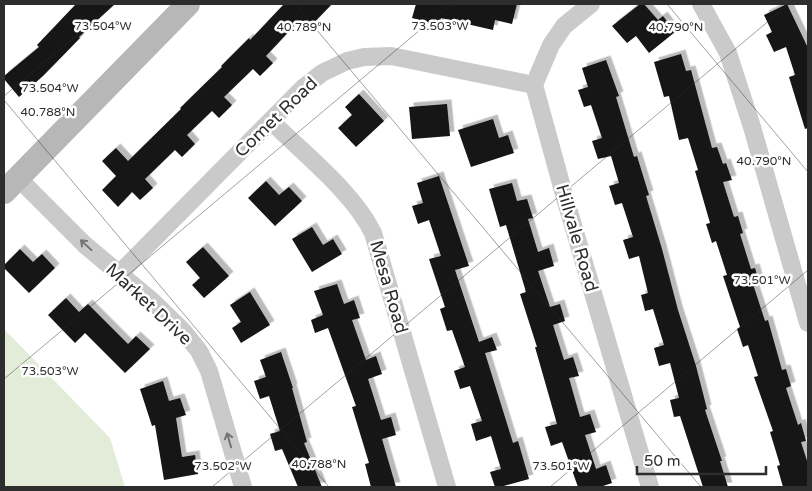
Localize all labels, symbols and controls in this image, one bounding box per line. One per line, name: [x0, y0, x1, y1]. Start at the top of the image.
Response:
text: 73.504°W: [74, 19, 132, 33]
text: 73.503°W: [411, 19, 469, 33]
text: 40.789°N: [277, 20, 331, 34]
text: 40.790°N: [649, 20, 703, 34]
street label: Comet Road: [230, 72, 322, 162]
text: 73.504°W: [21, 81, 79, 95]
text: 40.788°N: [21, 105, 75, 119]
text: 40.790°N: [737, 154, 791, 168]
street label: Hillvale Road: [551, 182, 603, 294]
street label: Mesa Road: [365, 238, 413, 336]
one-way arrow: [79, 239, 92, 251]
street label: Market Drive: [101, 258, 197, 350]
text: 73.501°W: [733, 273, 791, 287]
text: 73.503°W: [21, 364, 79, 378]
one-way arrow: [224, 433, 233, 449]
scale bar: [637, 444, 766, 476]
text: 50 m: [644, 452, 681, 470]
text: 40.788°N: [292, 457, 346, 471]
text: 73.502°W: [194, 459, 252, 473]
text: 73.501°W: [532, 459, 590, 473]

